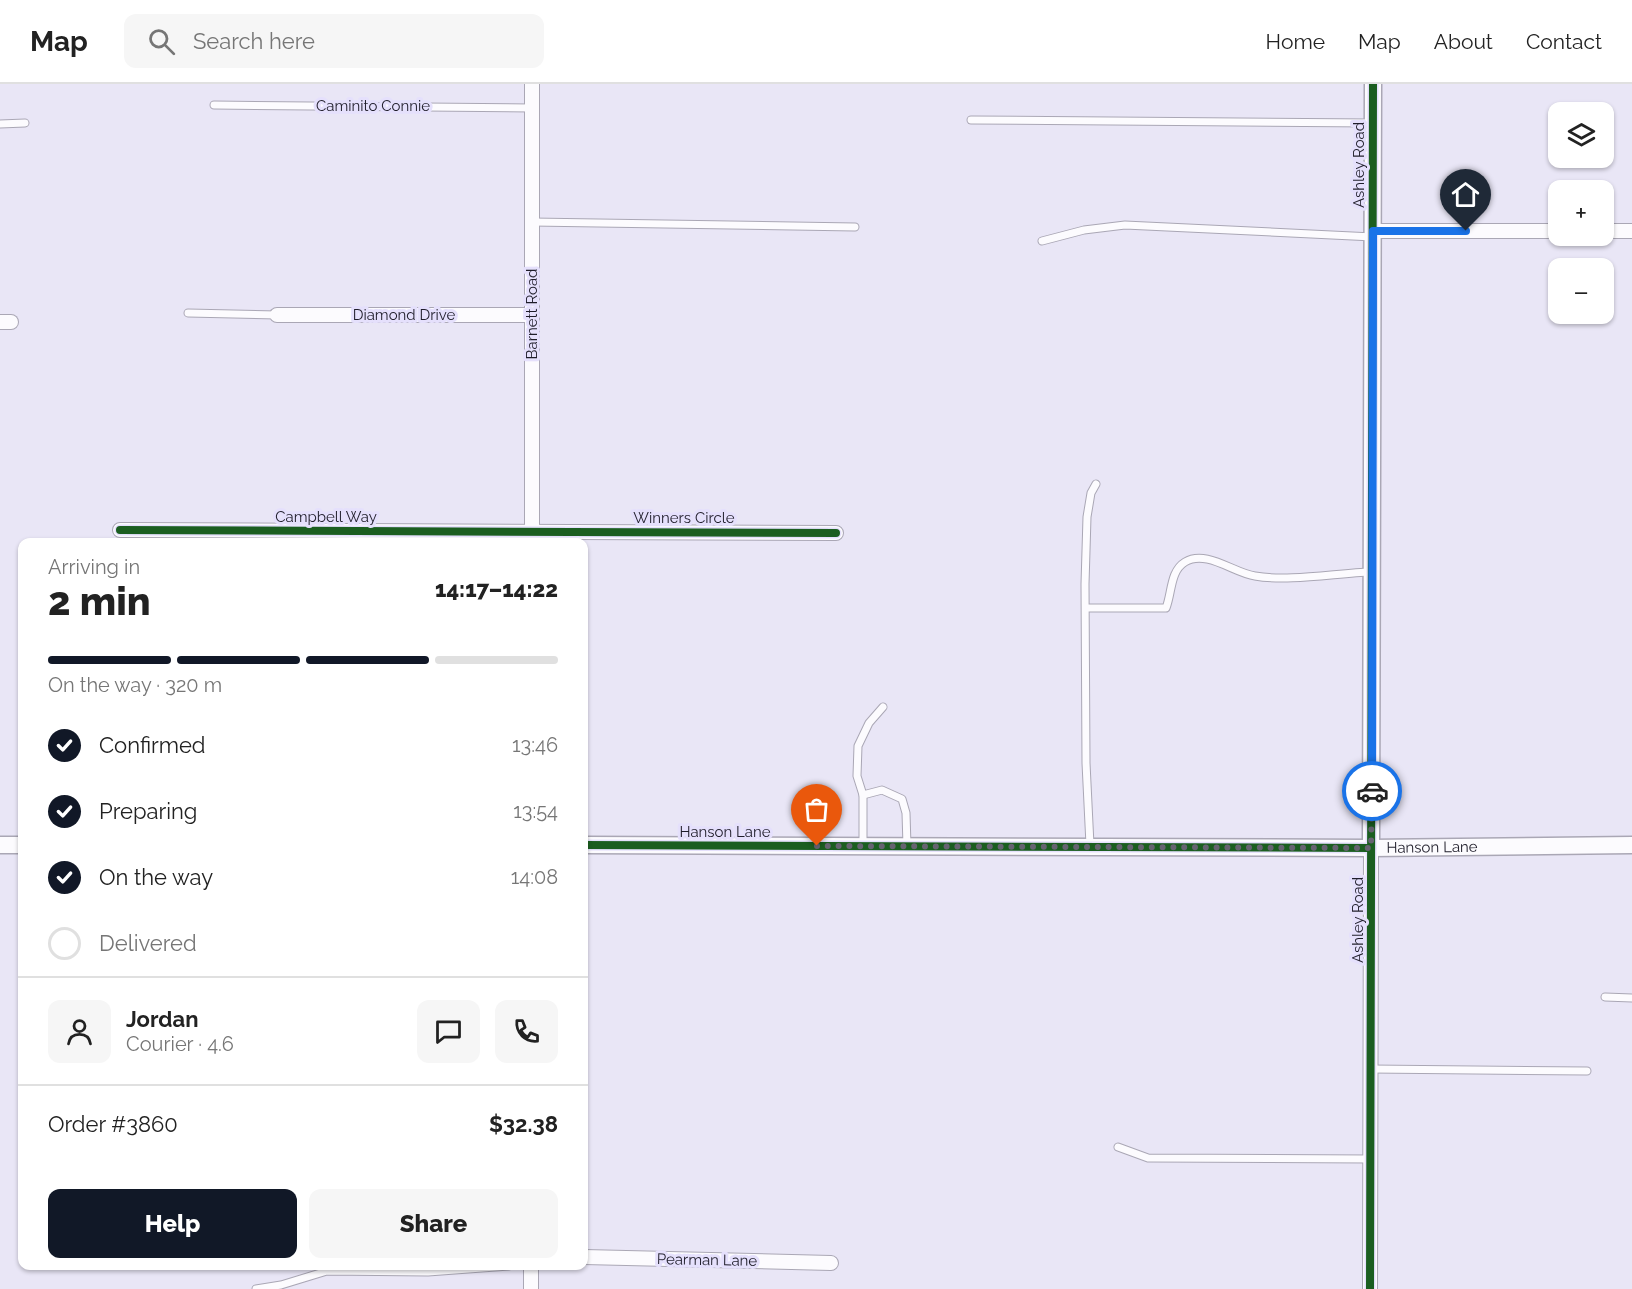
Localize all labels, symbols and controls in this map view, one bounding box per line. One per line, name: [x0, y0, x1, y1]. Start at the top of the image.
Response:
search box: [124, 14, 544, 68]
text: Map: [30, 25, 88, 58]
icon: search: [145, 25, 178, 58]
text: Search here: [193, 28, 315, 54]
text: Home: [1266, 29, 1325, 54]
text: Map: [1358, 29, 1401, 54]
text: About: [1434, 29, 1493, 54]
text: Contact: [1526, 29, 1602, 54]
street label: Caminito Connie: [316, 97, 430, 115]
map controls: [1548, 102, 1614, 324]
button: layers: [1548, 102, 1614, 168]
street label: Ashley Road: [1350, 122, 1368, 208]
pin: [1440, 169, 1491, 231]
icon: home: [1449, 178, 1482, 211]
button: +: [1548, 180, 1614, 246]
button: −: [1548, 258, 1614, 324]
street label: Barnett Road: [523, 269, 541, 359]
street label: Diamond Drive: [353, 306, 455, 324]
street label: Campbell Way: [275, 508, 377, 526]
street label: Winners Circle: [633, 509, 735, 527]
text: Arriving in: [48, 555, 140, 579]
text: 14:17–14:22: [435, 576, 558, 602]
text: 2 min: [48, 578, 151, 624]
text: On the way · 320 m: [48, 673, 222, 697]
icon: check: [48, 729, 81, 762]
text: Confirmed: [99, 732, 206, 758]
text: 13:46: [512, 733, 558, 757]
courier: [1342, 761, 1402, 821]
icon: car: [1356, 775, 1389, 808]
pin: [791, 784, 842, 846]
icon: bag: [800, 793, 833, 826]
icon: check: [48, 795, 81, 828]
text: Preparing: [99, 798, 197, 824]
text: 13:54: [513, 799, 558, 823]
street label: Hanson Lane: [679, 823, 771, 841]
street label: Hanson Lane: [1386, 838, 1478, 857]
icon: check: [48, 861, 81, 894]
text: On the way: [99, 864, 213, 890]
text: 14:08: [511, 865, 558, 889]
street label: Ashley Road: [1349, 877, 1367, 963]
text: Delivered: [99, 930, 197, 956]
button: person: [48, 1000, 111, 1063]
button: chat: [417, 1000, 480, 1063]
button: phone: [495, 1000, 558, 1063]
text: Jordan: [126, 1006, 198, 1032]
text: Courier · 4.6: [126, 1032, 234, 1056]
text: Order #3860: [48, 1111, 178, 1137]
text: $32.38: [489, 1111, 558, 1137]
button: Help: [48, 1189, 297, 1258]
button: Share: [309, 1189, 558, 1258]
street label: Pearman Lane: [657, 1250, 758, 1270]

